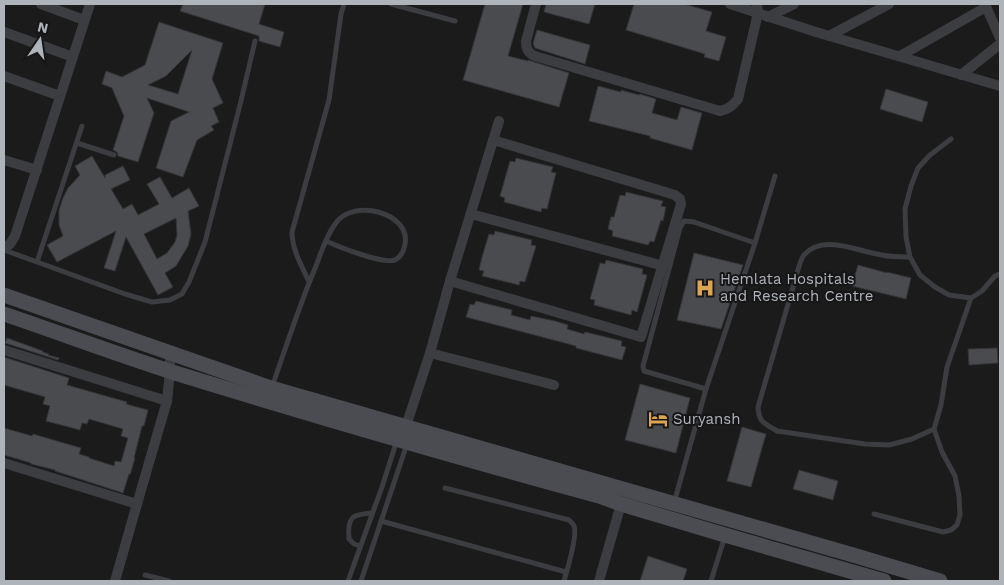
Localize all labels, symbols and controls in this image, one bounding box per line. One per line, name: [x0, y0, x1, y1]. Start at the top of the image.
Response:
north arrow: [15, 15, 65, 65]
text: N: [36, 18, 50, 36]
place label: Hemlata Hospitals and Research Centre: [720, 270, 873, 305]
hospital icon: Hemlata Hospitals and Research Centre: [694, 277, 716, 299]
hotel icon: Suryansh: [647, 408, 669, 430]
place label: Suryansh: [673, 410, 740, 428]

